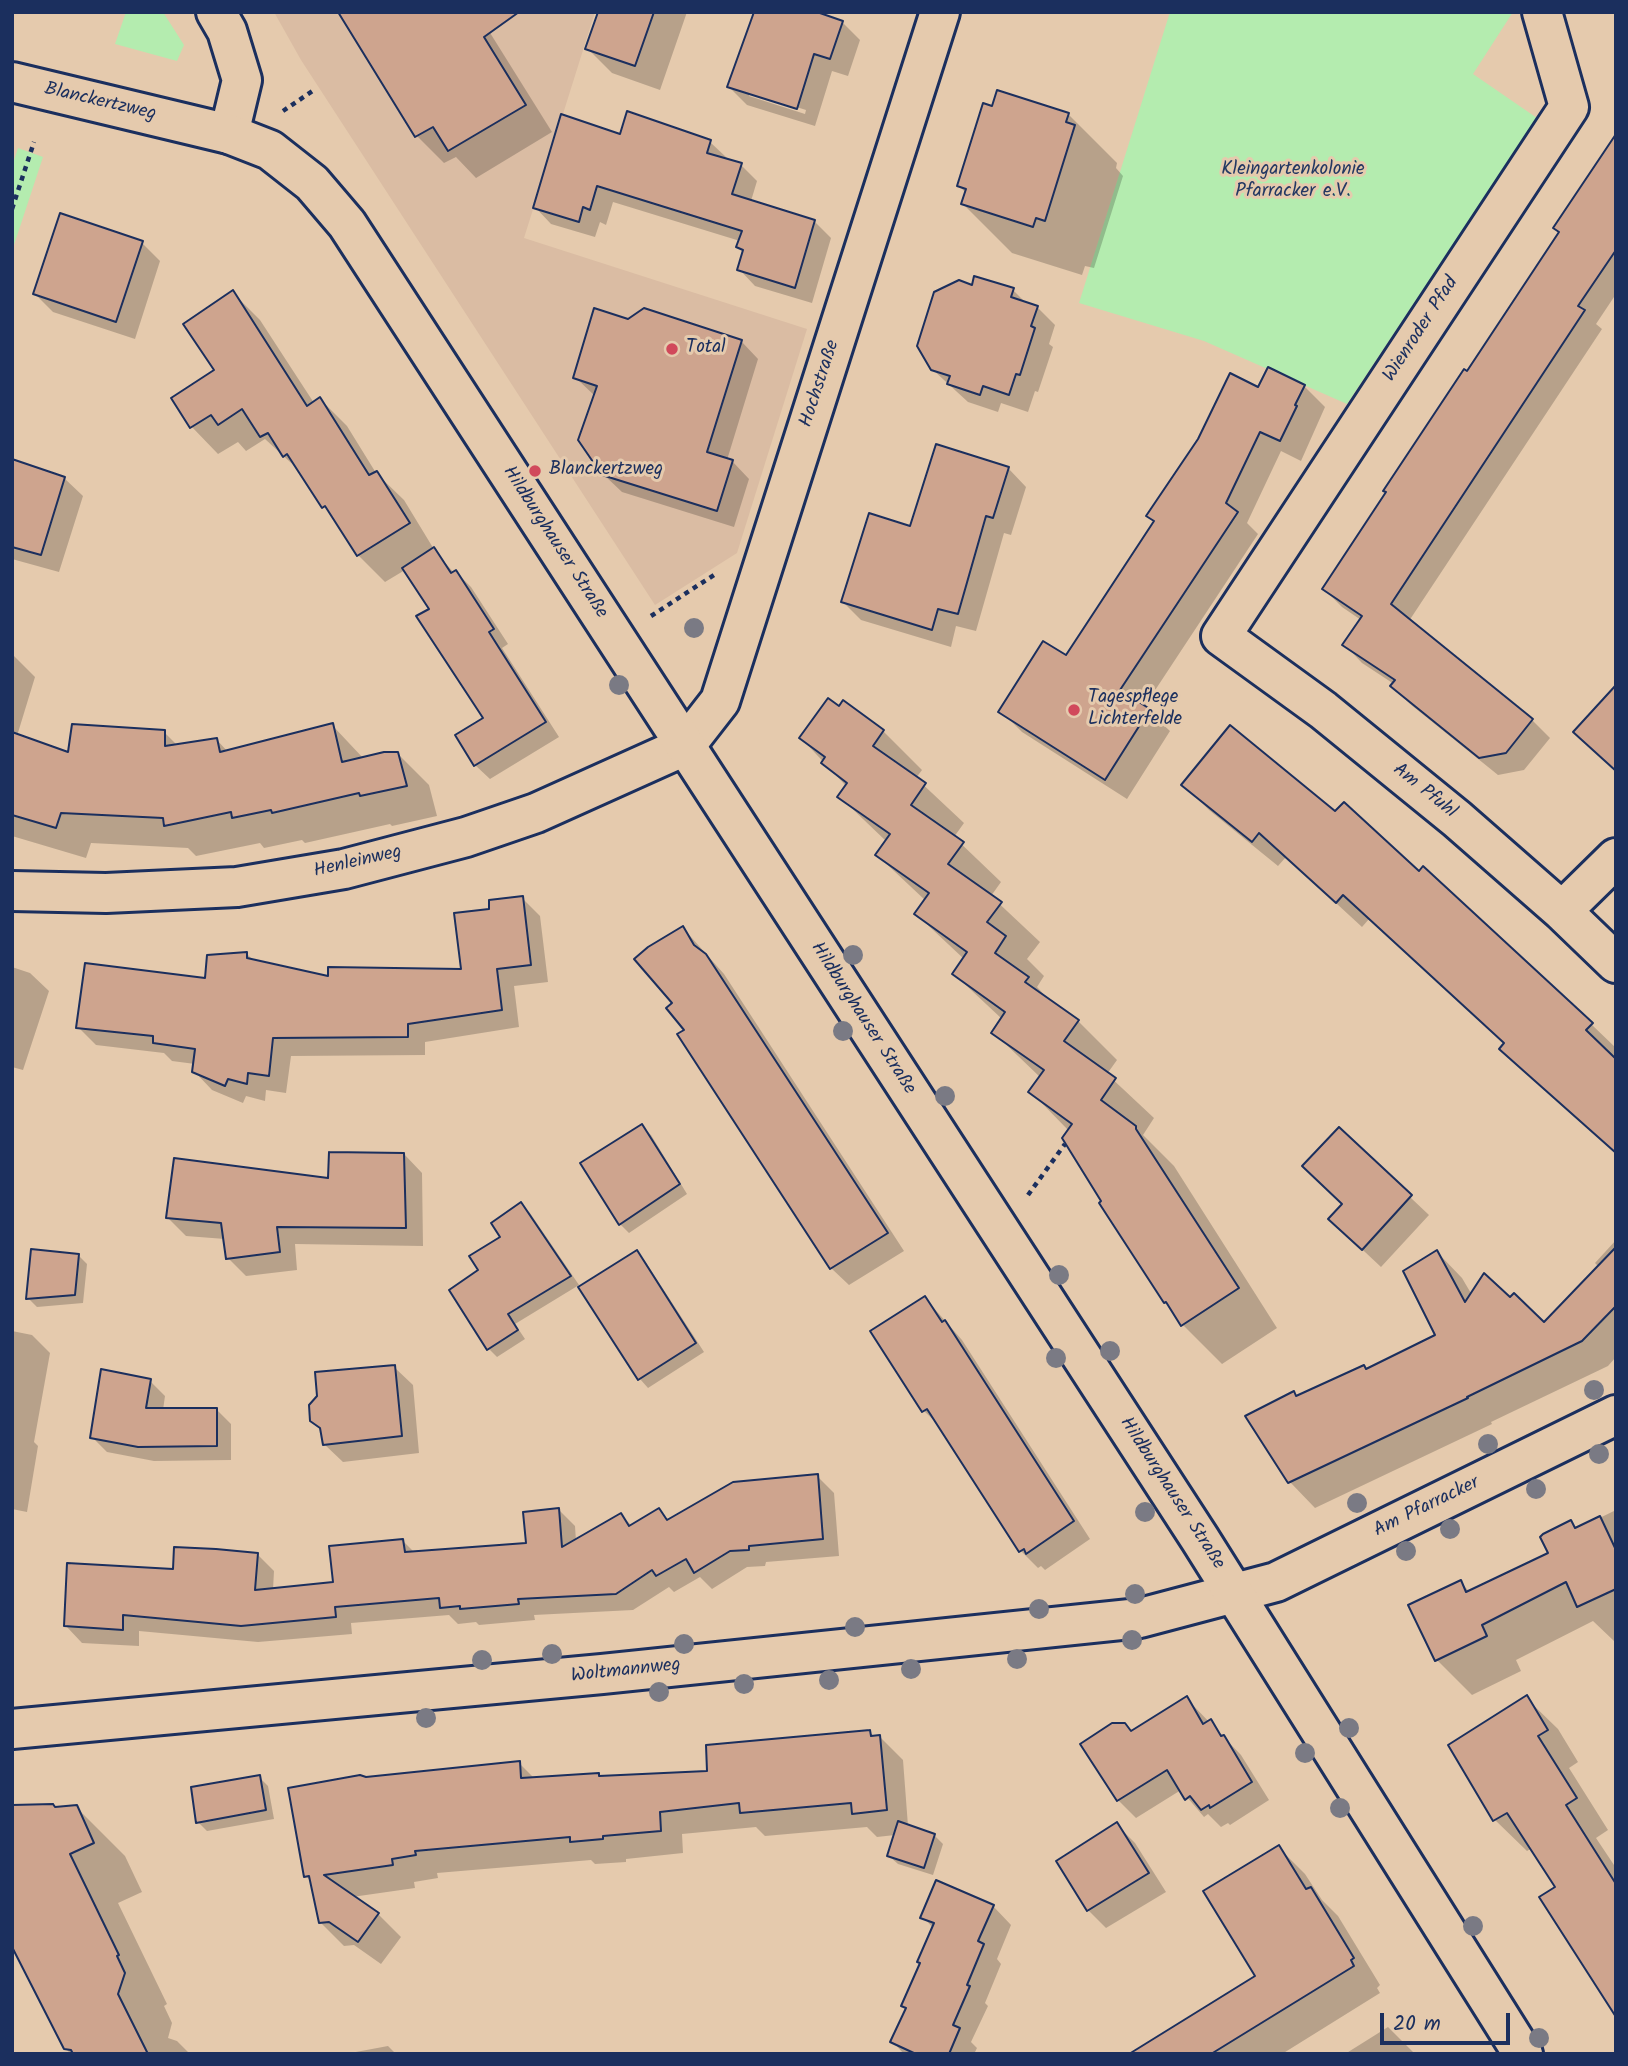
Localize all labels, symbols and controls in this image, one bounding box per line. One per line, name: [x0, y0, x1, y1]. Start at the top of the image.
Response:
street label: Blanckertzweg: [42, 79, 158, 127]
park label: Kleingartenkolonie Pfarracker e.V.: [1221, 160, 1365, 204]
street label: Wienroder Pfad: [1380, 273, 1464, 387]
place label: Total: [686, 338, 726, 360]
street label: Hochstraße: [796, 338, 846, 430]
marker: Total: [664, 341, 680, 357]
place label: Blanckertzweg: [549, 460, 663, 482]
street label: Hildburghauser Straße: [496, 463, 612, 623]
marker: Blanckertzweg: [527, 463, 543, 479]
place label: Tagespflege Lichterfelde: [1088, 688, 1182, 732]
marker: Tagespflege Lichterfelde: [1066, 702, 1082, 718]
street label: Am Pfuhl: [1387, 759, 1461, 825]
street label: Henleinweg: [312, 842, 404, 884]
street label: Hildburghauser Straße: [804, 939, 920, 1099]
street label: Hildburghauser Straße: [1113, 1414, 1229, 1574]
street label: Am Pfarracker: [1371, 1473, 1483, 1543]
street label: Woltmannweg: [570, 1655, 682, 1689]
scale bar: [1383, 2000, 1512, 2044]
text: 20 m: [1393, 2008, 1441, 2041]

